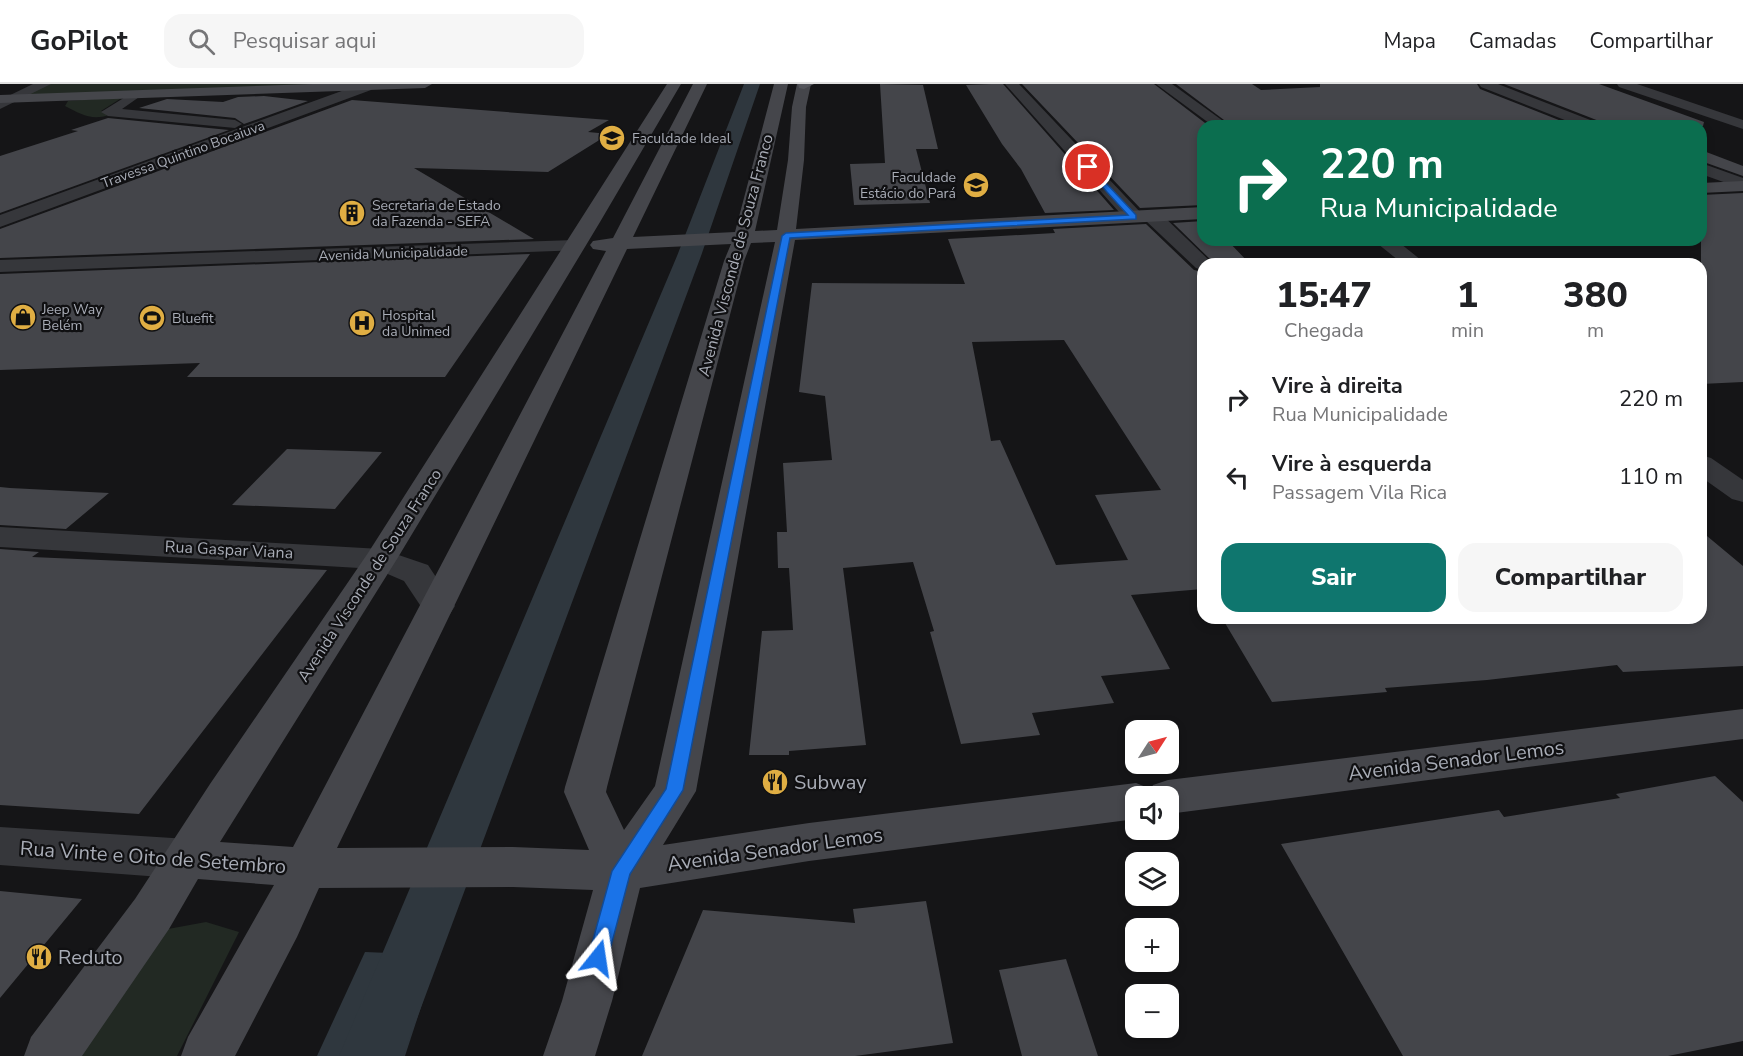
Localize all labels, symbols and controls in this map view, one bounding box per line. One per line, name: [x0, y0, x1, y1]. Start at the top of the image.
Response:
search box: [164, 14, 584, 68]
text: GoPilot: [30, 22, 128, 60]
icon: search: [185, 25, 218, 58]
text: Pesquisar aqui: [233, 26, 376, 56]
text: Mapa: [1384, 27, 1436, 55]
text: Camadas: [1469, 27, 1556, 55]
text: Compartilhar: [1589, 27, 1713, 55]
street label: Travessa Quintino Bocaiuva: [99, 116, 268, 193]
school or university icon: Faculdade Ideal: [597, 123, 627, 153]
place label: Faculdade Ideal: [632, 129, 732, 148]
street label: Avenida Visconde de Souza Franco: [693, 132, 779, 379]
text: 220 m: [1320, 136, 1444, 193]
pin: [1062, 141, 1113, 192]
icon: right: [1221, 144, 1299, 222]
icon: arrive: [1071, 150, 1104, 183]
place label: Faculdade Estácio do Pará: [860, 168, 956, 203]
school or university icon: Faculdade Estácio do Pará: [961, 170, 991, 200]
text: Rua Municipalidade: [1320, 190, 1558, 227]
place label: Secretaria de Estado da Fazenda - SEFA: [372, 196, 501, 231]
building icon: Secretaria de Estado da Fazenda - SEFA: [337, 198, 367, 228]
street label: Avenida Municipalidade: [318, 241, 468, 266]
text: 15:47: [1276, 271, 1372, 320]
text: 1: [1457, 271, 1478, 320]
text: 380: [1563, 271, 1628, 320]
place label: Jeep Way Belém: [41, 300, 103, 335]
shop icon: Jeep Way Belém: [8, 302, 38, 332]
sports icon: Bluefit: [137, 303, 167, 333]
place label: Hospital da Unimed: [382, 306, 450, 341]
hospital icon: Hospital da Unimed: [347, 308, 377, 338]
place label: Bluefit: [172, 309, 214, 328]
text: Chegada: [1284, 317, 1364, 344]
text: min: [1451, 317, 1484, 344]
text: m: [1587, 317, 1604, 344]
text: Vire à direita: [1272, 371, 1403, 401]
icon: right: [1221, 383, 1254, 416]
text: 220 m: [1619, 384, 1683, 414]
text: Rua Municipalidade: [1272, 401, 1448, 428]
text: Vire à esquerda: [1272, 449, 1432, 479]
icon: left: [1221, 461, 1254, 494]
text: 110 m: [1619, 462, 1683, 492]
street label: Avenida Visconde de Souza Franco: [293, 465, 447, 686]
text: Passagem Vila Rica: [1272, 479, 1447, 506]
street label: Rua Gaspar Viana: [164, 536, 294, 564]
button: Sair: [1221, 543, 1446, 612]
button: Compartilhar: [1458, 543, 1683, 612]
north arrow: [1125, 720, 1179, 774]
map controls: [1125, 720, 1179, 1038]
street label: Avenida Senador Lemos: [1346, 734, 1566, 787]
restaurant icon: Subway: [760, 767, 790, 797]
place label: Subway: [794, 769, 867, 796]
button: sound: [1125, 786, 1179, 840]
street label: Avenida Senador Lemos: [665, 821, 885, 878]
street label: Rua Vinte e Oito de Setembro: [19, 835, 287, 880]
button: layers: [1125, 852, 1179, 906]
button: +: [1125, 918, 1179, 972]
position arrow: [566, 926, 630, 990]
restaurant icon: Reduto: [24, 942, 54, 972]
place label: Reduto: [58, 944, 123, 971]
button: −: [1125, 984, 1179, 1038]

